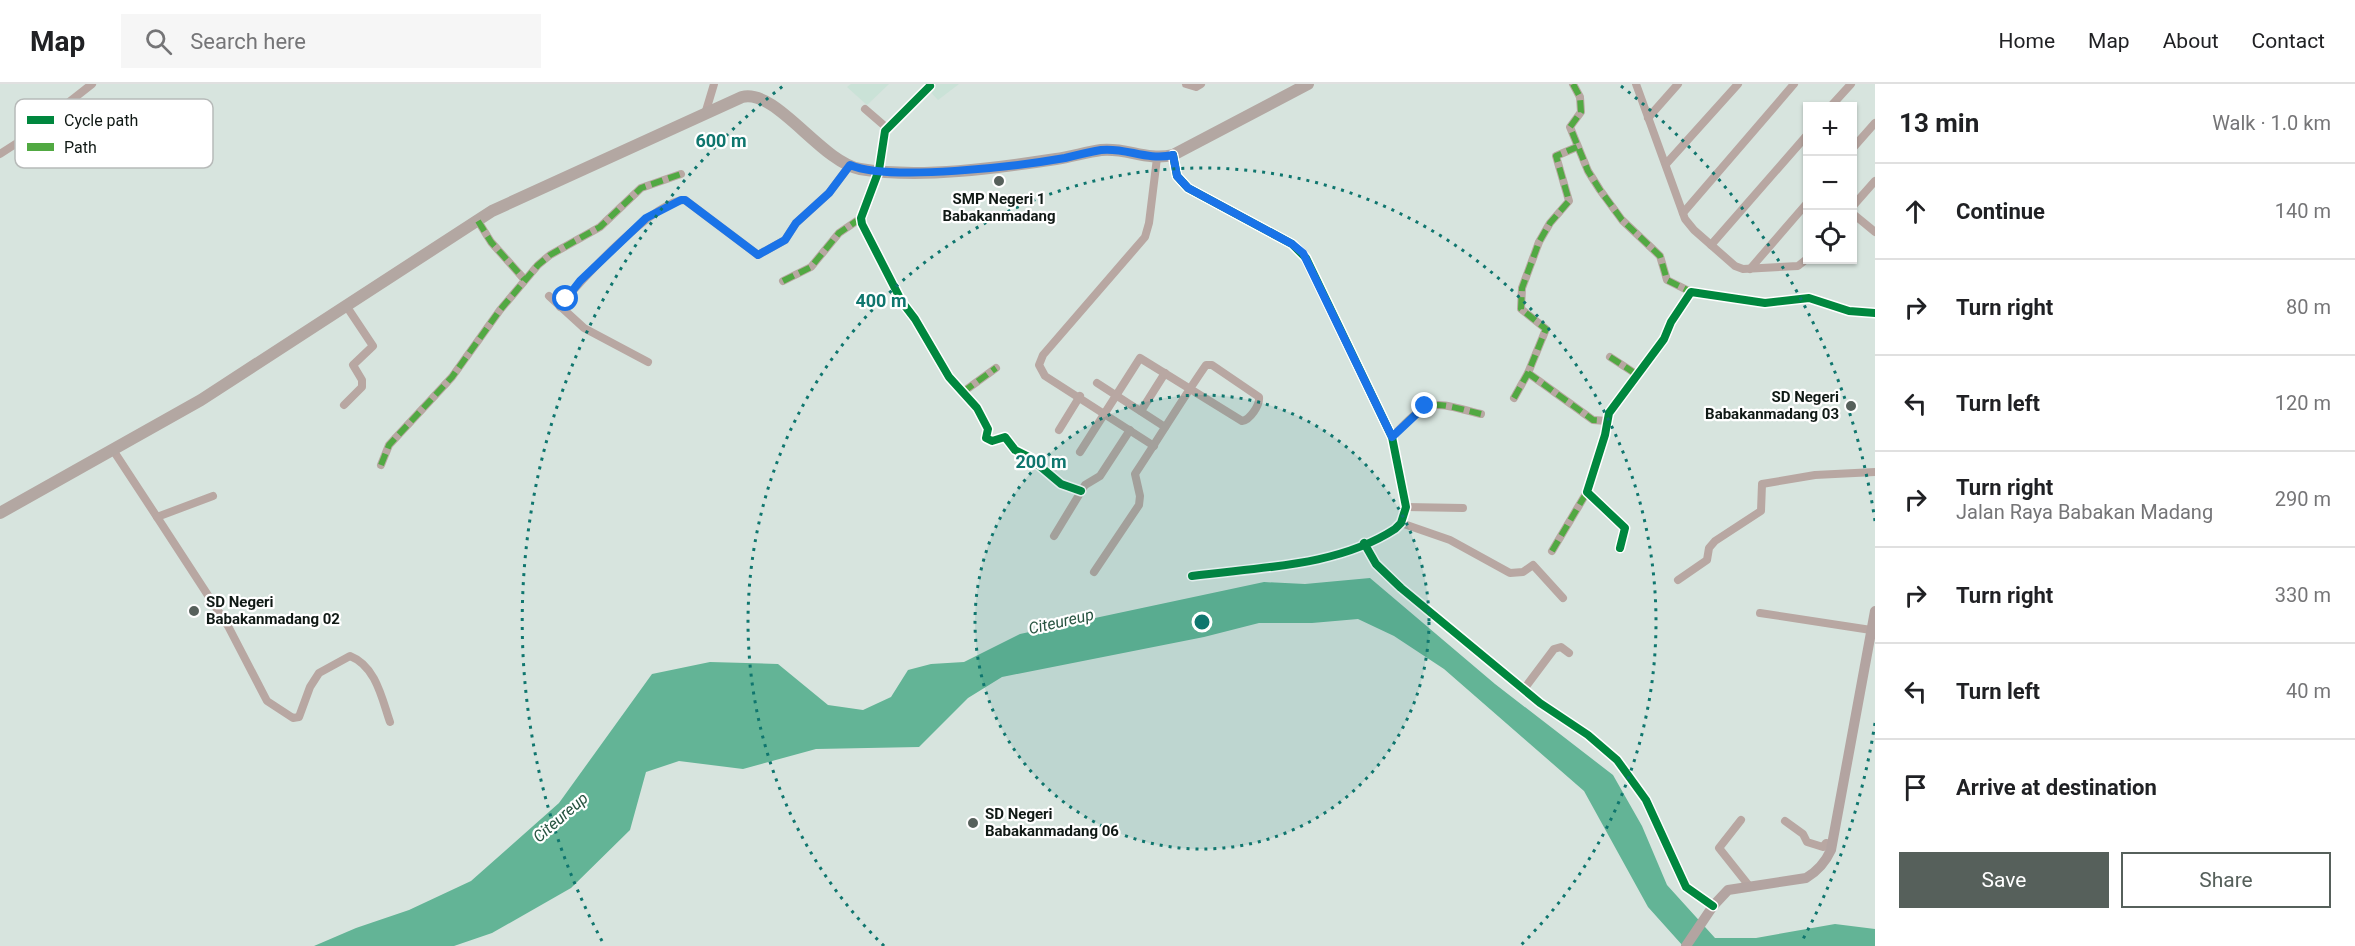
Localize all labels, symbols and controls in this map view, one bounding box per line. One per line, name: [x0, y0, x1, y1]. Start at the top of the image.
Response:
search box: [121, 14, 541, 68]
text: Map: [30, 25, 85, 58]
icon: search: [142, 25, 175, 58]
text: Search here: [190, 29, 306, 54]
text: Home: [1999, 29, 2055, 53]
text: Map: [2088, 29, 2130, 53]
text: About: [2163, 29, 2219, 53]
text: Contact: [2252, 29, 2325, 53]
legend: [15, 99, 213, 168]
map controls: [1803, 102, 1857, 264]
button: +: [1803, 102, 1857, 156]
text: 13 min: [1899, 108, 1979, 138]
text: Cycle path: [64, 111, 138, 130]
text: Walk · 1.0 km: [2212, 111, 2331, 135]
text: 600 m: [695, 130, 747, 151]
text: Path: [64, 138, 97, 157]
button: −: [1803, 156, 1857, 210]
marker: SMP Negeri 1 Babakanmadang: [992, 174, 1006, 188]
place label: SMP Negeri 1 Babakanmadang: [943, 190, 1055, 225]
icon: ahead: [1899, 195, 1932, 228]
text: Continue: [1956, 199, 2045, 224]
text: 140 m: [2275, 199, 2331, 223]
button: locate: [1803, 210, 1857, 264]
route start: [552, 285, 578, 311]
text: 400 m: [855, 290, 907, 311]
icon: right: [1899, 291, 1932, 324]
text: Turn right: [1956, 295, 2053, 320]
text: 80 m: [2286, 295, 2331, 319]
icon: left: [1899, 387, 1932, 420]
place label: SD Negeri Babakanmadang 03: [1705, 388, 1839, 423]
text: Turn left: [1956, 391, 2040, 416]
text: 120 m: [2275, 391, 2331, 415]
route end: [1411, 392, 1437, 418]
marker: SD Negeri Babakanmadang 03: [1844, 399, 1858, 413]
text: 200 m: [1015, 451, 1067, 472]
text: Turn right: [1956, 475, 2053, 500]
icon: right: [1899, 483, 1932, 516]
text: 290 m: [2275, 487, 2331, 511]
text: Jalan Raya Babakan Madang: [1956, 500, 2213, 524]
icon: right: [1899, 579, 1932, 612]
text: Turn right: [1956, 583, 2053, 608]
text: 330 m: [2275, 583, 2331, 607]
place label: SD Negeri Babakanmadang 02: [206, 593, 340, 628]
marker: SD Negeri Babakanmadang 02: [187, 604, 201, 618]
water label: Citeureup: [1027, 605, 1096, 638]
centre of rings: [1192, 612, 1212, 632]
icon: left: [1899, 675, 1932, 708]
text: Turn left: [1956, 679, 2040, 704]
text: 40 m: [2286, 679, 2331, 703]
icon: arrive: [1899, 771, 1932, 804]
text: Arrive at destination: [1956, 775, 2157, 800]
water label: Citeureup: [529, 788, 592, 846]
place label: SD Negeri Babakanmadang 06: [985, 805, 1119, 840]
marker: SD Negeri Babakanmadang 06: [966, 816, 980, 830]
button: Save: [1899, 852, 2109, 908]
button: Share: [2121, 852, 2331, 908]

